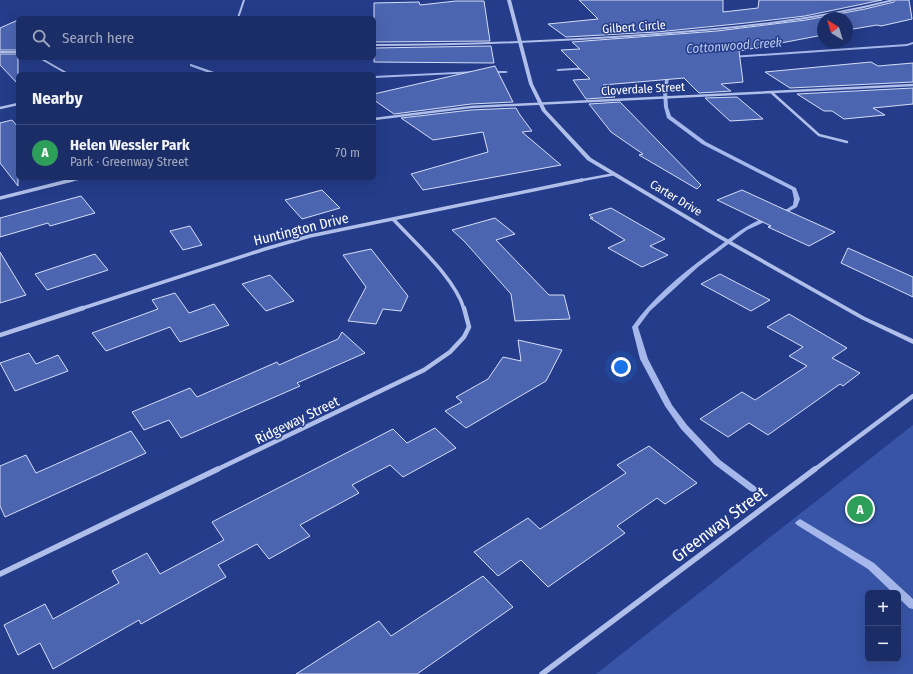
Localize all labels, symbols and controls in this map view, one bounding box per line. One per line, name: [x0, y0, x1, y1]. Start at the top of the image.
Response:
north arrow: [817, 12, 853, 48]
search box: [16, 16, 376, 60]
street label: Gilbert Circle: [602, 18, 666, 36]
icon: search: [30, 27, 52, 49]
text: Search here: [62, 29, 134, 47]
water label: Cottonwood Creek: [686, 35, 783, 56]
street label: Cloverdale Street: [601, 80, 685, 98]
text: Nearby: [32, 88, 83, 109]
text: Helen Wessler Park: [70, 136, 190, 154]
text: A: [41, 145, 49, 160]
text: 70 m: [335, 145, 360, 160]
text: Park · Greenway Street: [70, 154, 189, 169]
street label: Carter Drive: [647, 177, 705, 219]
street label: Huntington Drive: [252, 209, 350, 250]
your location: [611, 357, 631, 377]
street label: Ridgeway Street: [252, 393, 342, 448]
street label: Greenway Street: [668, 482, 771, 567]
pin: A: [847, 494, 873, 524]
map controls: [865, 590, 901, 662]
button: +: [865, 590, 901, 626]
button: −: [865, 626, 901, 662]

